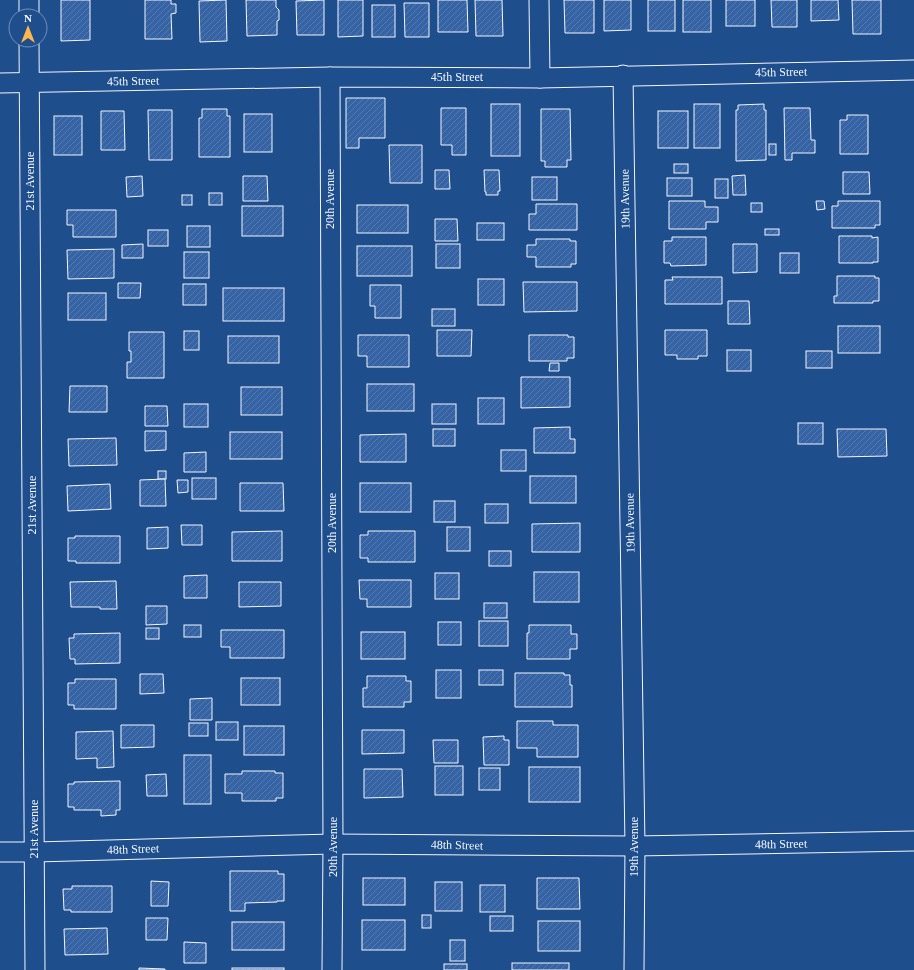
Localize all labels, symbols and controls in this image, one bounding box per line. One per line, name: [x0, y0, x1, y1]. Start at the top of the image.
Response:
north arrow: [8, 8, 48, 48]
text: N: [24, 12, 32, 24]
street label: 45th Street: [755, 65, 808, 79]
street label: 45th Street: [431, 70, 484, 84]
street label: 45th Street: [107, 74, 160, 88]
street label: 21st Avenue: [23, 152, 37, 210]
street label: 20th Avenue: [323, 169, 337, 229]
street label: 19th Avenue: [617, 169, 633, 229]
street label: 21st Avenue: [25, 476, 39, 534]
street label: 20th Avenue: [325, 493, 339, 553]
street label: 19th Avenue: [622, 493, 638, 553]
street label: 21st Avenue: [27, 800, 41, 858]
street label: 20th Avenue: [326, 817, 340, 877]
street label: 19th Avenue: [627, 817, 641, 877]
street label: 48th Street: [755, 837, 808, 851]
street label: 48th Street: [431, 838, 484, 852]
street label: 48th Street: [107, 841, 160, 857]

